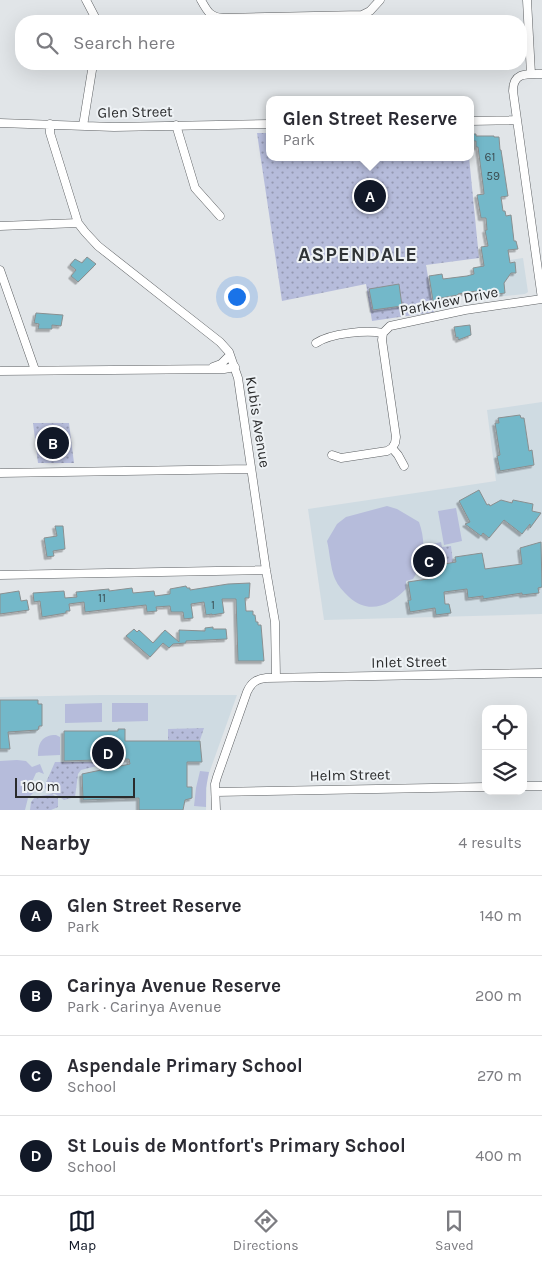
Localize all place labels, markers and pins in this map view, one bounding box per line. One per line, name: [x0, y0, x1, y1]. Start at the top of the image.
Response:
pin: A: [354, 177, 386, 215]
pin: B: [37, 424, 69, 462]
pin: C: [413, 542, 445, 580]
pin: D: [92, 734, 124, 772]

